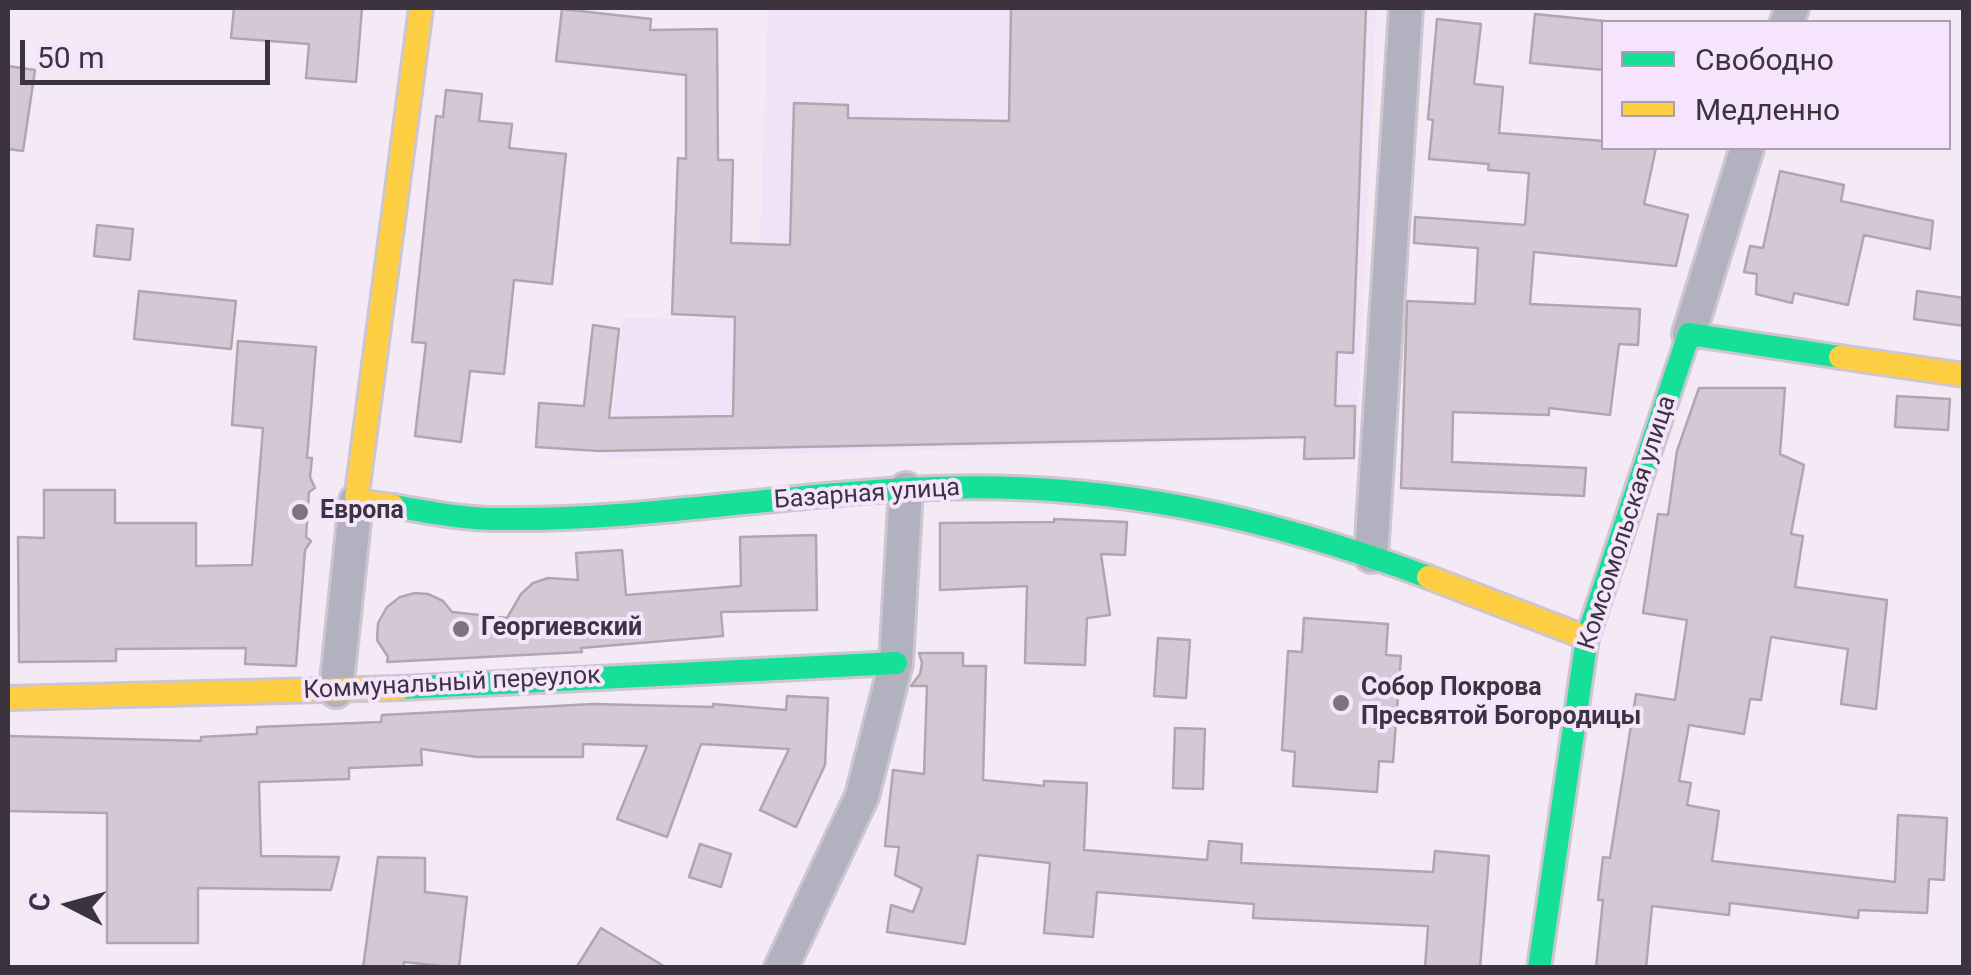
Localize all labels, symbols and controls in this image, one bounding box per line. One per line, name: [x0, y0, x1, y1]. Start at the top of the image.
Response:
scale bar: [25, 20, 275, 82]
legend: [1601, 20, 1951, 150]
text: 50 m: [37, 40, 104, 75]
text: Свободно: [1695, 42, 1834, 77]
text: Медленно: [1695, 92, 1840, 127]
street label: Комсомольская улица: [1573, 392, 1683, 654]
street label: Базарная улица: [773, 474, 961, 516]
place label: Европа: [320, 497, 404, 527]
marker: Европа: [289, 501, 311, 523]
place label: Георгиевский: [481, 614, 642, 644]
marker: Георгиевский: [450, 618, 472, 640]
street label: Коммунальный переулок: [303, 661, 601, 707]
place label: Собор Покрова Пресвятой Богородицы: [1361, 674, 1641, 733]
marker: Собор Покрова Пресвятой Богородицы: [1330, 692, 1352, 714]
north arrow: [20, 855, 120, 955]
text: С: [22, 891, 57, 913]

